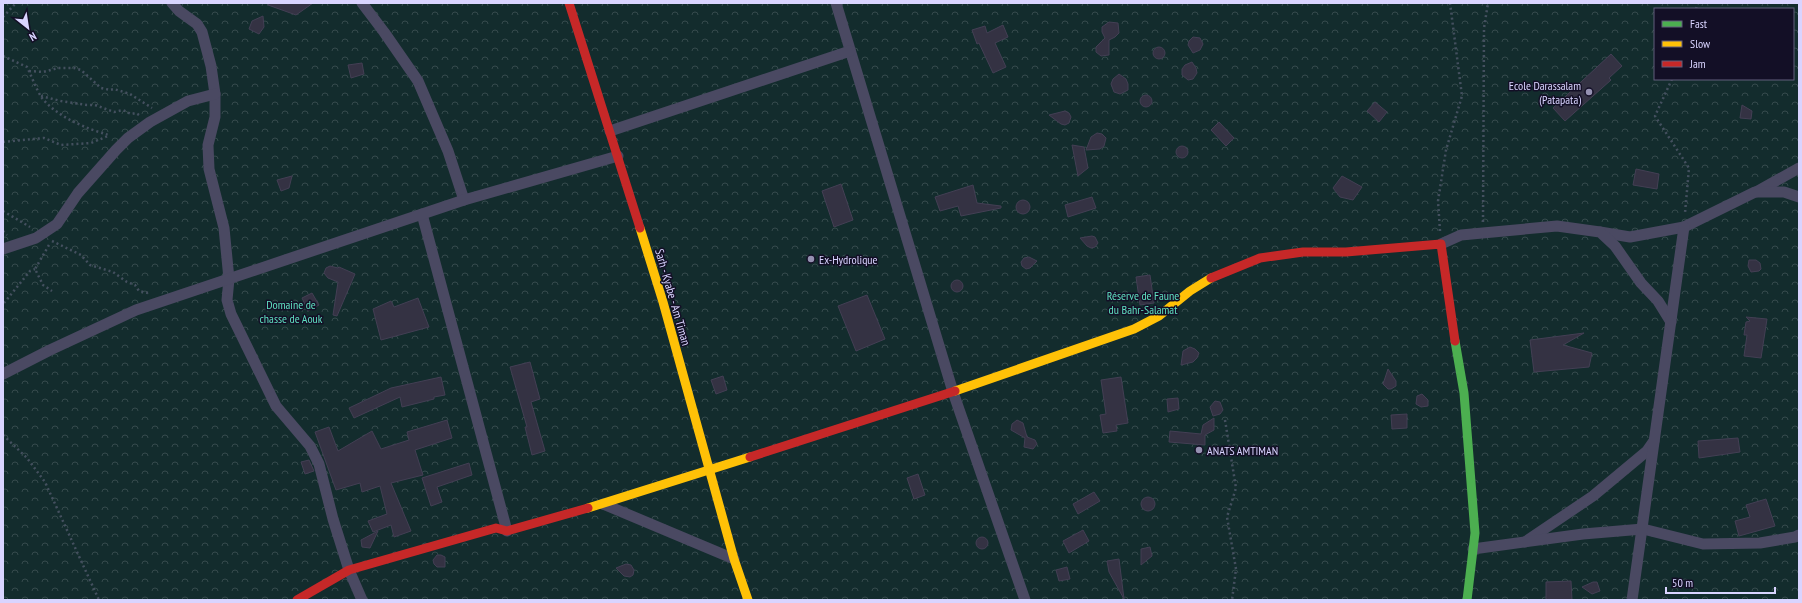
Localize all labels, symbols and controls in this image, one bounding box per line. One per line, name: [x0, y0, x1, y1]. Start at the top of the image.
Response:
north arrow: [8, 8, 48, 48]
legend: [1654, 8, 1794, 80]
text: Fast: [1690, 16, 1708, 31]
text: N: [27, 29, 39, 44]
text: Slow: [1690, 36, 1711, 51]
text: Jam: [1689, 56, 1706, 71]
place label: Ecole Darassalam (Patapata): [1509, 78, 1581, 107]
marker: Ecole Darassalam (Patapata): [1584, 87, 1594, 97]
street label: Sarh - Kyabe - Am Timan: [652, 247, 694, 347]
place label: Ex-Hydrolique: [819, 252, 878, 267]
marker: Ex-Hydrolique: [806, 254, 816, 264]
park label: Réserve de Faune du Bahr-Salamat: [1107, 288, 1179, 317]
park label: Domaine de chasse de Aouk: [260, 297, 323, 326]
place label: ANATS AMTIMAN: [1207, 443, 1278, 458]
marker: ANATS AMTIMAN: [1194, 445, 1204, 455]
scale bar: [1666, 569, 1775, 595]
text: 50 m: [1672, 575, 1693, 590]

